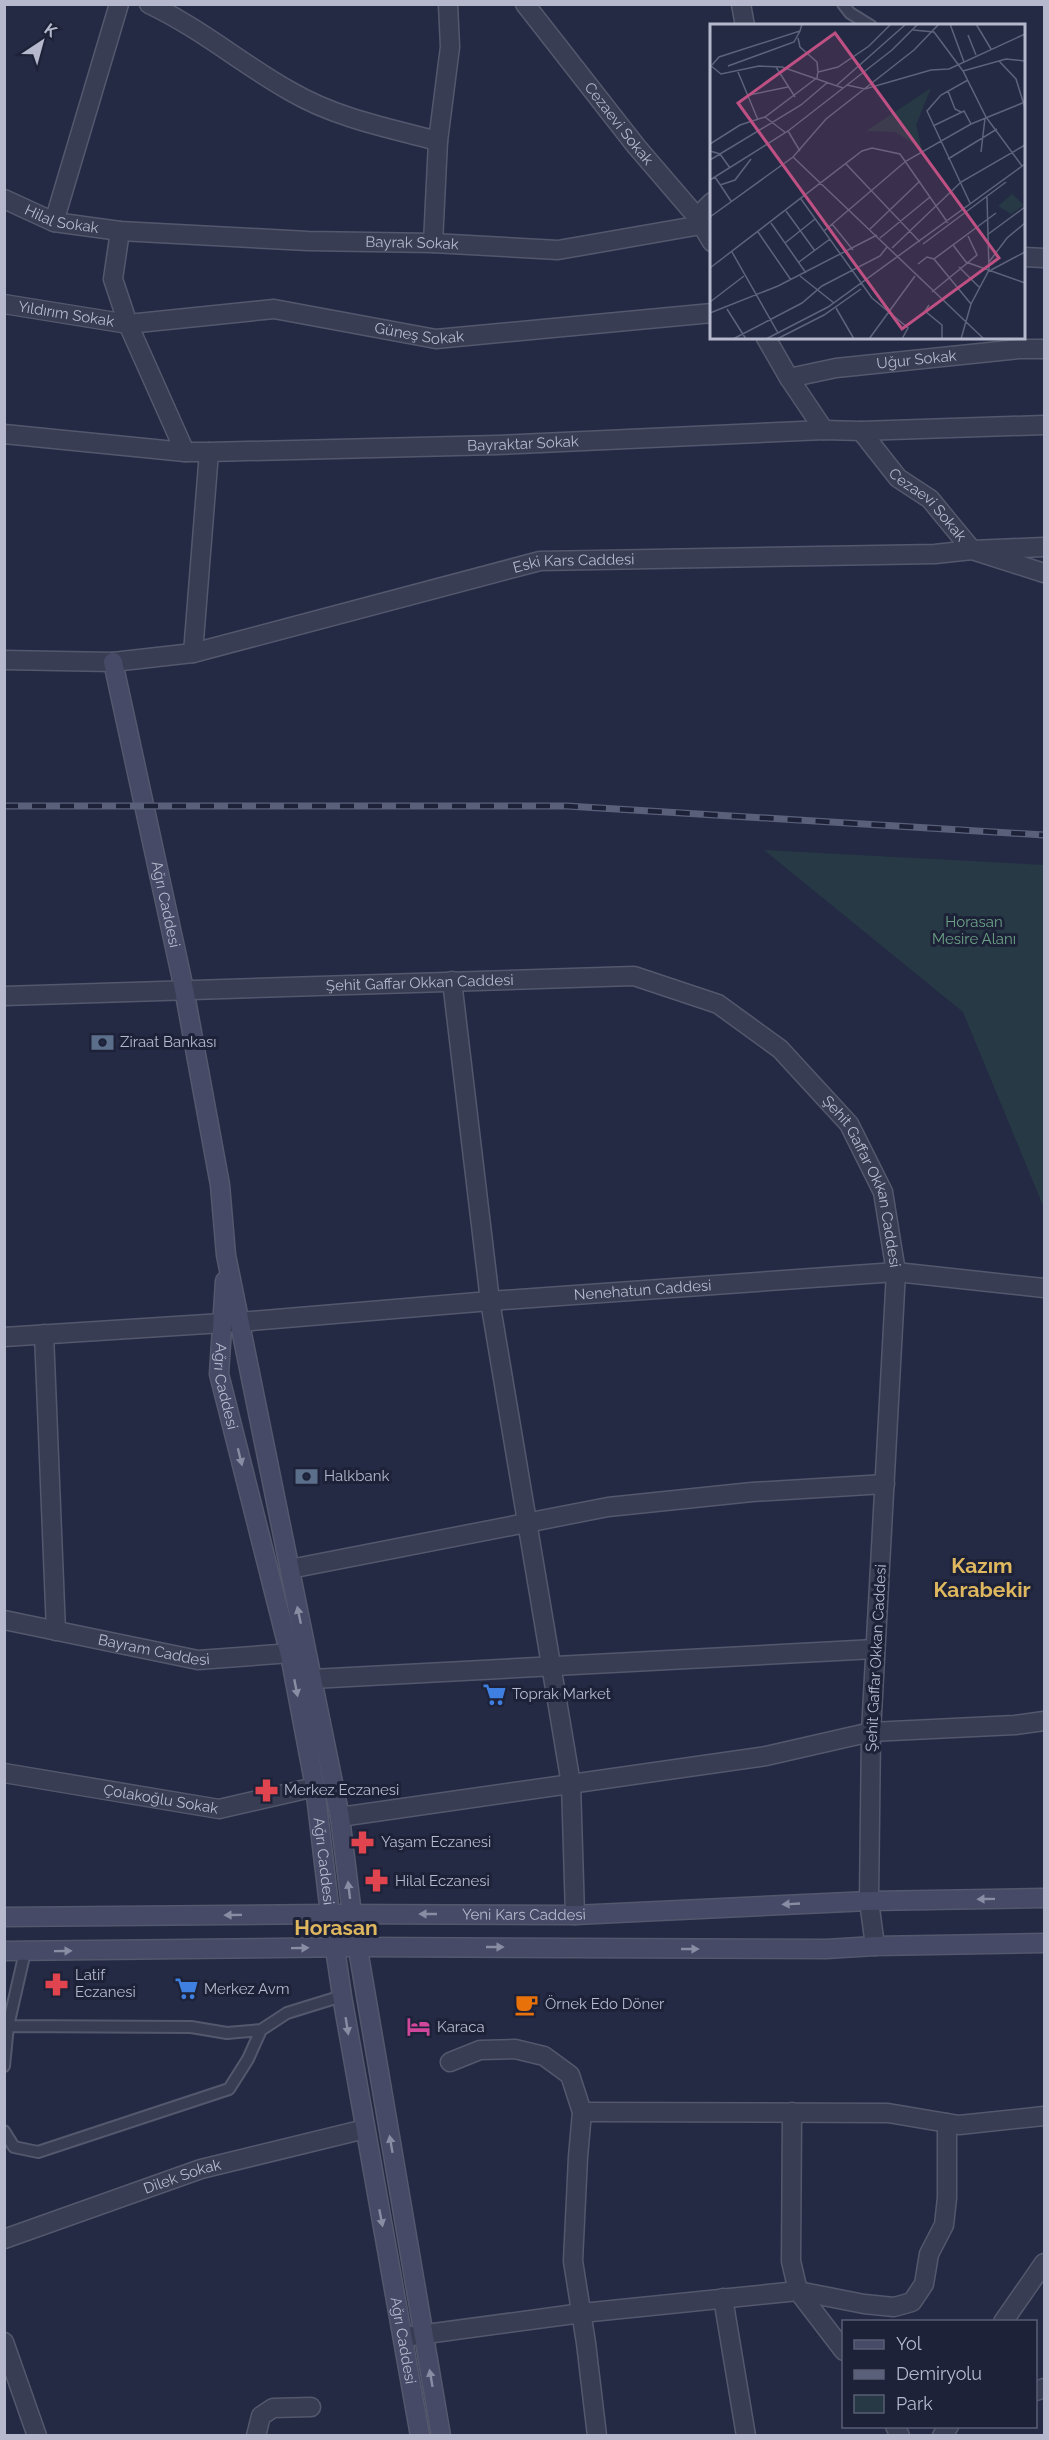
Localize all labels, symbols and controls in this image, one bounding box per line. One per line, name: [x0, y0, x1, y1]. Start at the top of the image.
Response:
north arrow: [12, 12, 72, 72]
text: K: [41, 19, 61, 41]
inset map: [710, 24, 1025, 339]
street label: Cezaevi Sokak: [581, 79, 657, 169]
street label: Hilal Sokak: [22, 201, 100, 237]
street label: Bayrak Sokak: [365, 233, 459, 253]
street label: Yıldırım Sokak: [17, 297, 116, 331]
street label: Güneş Sokak: [373, 319, 465, 349]
street label: Uğur Sokak: [876, 347, 957, 373]
street label: Bayraktar Sokak: [467, 432, 579, 455]
street label: Cezaevi Sokak: [885, 465, 970, 545]
street label: Eski Kars Caddesi: [511, 550, 635, 577]
street label: Ağrı Caddesi: [147, 859, 184, 949]
park label: Horasan Mesire Alanı: [932, 913, 1016, 948]
street label: Şehit Gaffar Okkan Caddesi: [326, 971, 514, 995]
bank icon: Ziraat Bankası: [89, 1029, 115, 1055]
place label: Ziraat Bankası: [120, 1033, 217, 1051]
street label: Şehit Gaffar Okkan Caddesi: [819, 1092, 904, 1269]
street label: Nenehatun Caddesi: [573, 1276, 712, 1304]
street label: Ağrı Caddesi: [210, 1342, 242, 1431]
one-way arrow: [235, 1448, 245, 1467]
bank icon: Halkbank: [293, 1463, 319, 1489]
place label: Halkbank: [324, 1467, 389, 1485]
district label: Kazım Karabekir: [933, 1553, 1031, 1602]
street label: Şehit Gaffar Okkan Caddesi: [862, 1564, 890, 1752]
one-way arrow: [294, 1606, 303, 1625]
street label: Bayram Caddesi: [96, 1631, 210, 1669]
one-way arrow: [292, 1678, 301, 1697]
supermarket icon: Toprak Market: [481, 1681, 507, 1707]
place label: Toprak Market: [512, 1685, 611, 1703]
pharmacy icon: Merkez Eczanesi: [253, 1777, 279, 1803]
street label: Çolakoğlu Sokak: [102, 1781, 220, 1818]
place label: Merkez Eczanesi: [284, 1781, 399, 1799]
street label: Ağrı Caddesi: [310, 1816, 338, 1906]
pharmacy icon: Yaşam Eczanesi: [350, 1829, 376, 1855]
place label: Yaşam Eczanesi: [381, 1833, 491, 1851]
pharmacy icon: Hilal Eczanesi: [364, 1868, 390, 1894]
place label: Hilal Eczanesi: [395, 1872, 490, 1890]
one-way arrow: [345, 1880, 354, 1899]
one-way arrow: [977, 1894, 996, 1904]
one-way arrow: [782, 1900, 801, 1909]
street label: Yeni Kars Caddesi: [462, 1905, 586, 1924]
one-way arrow: [419, 1909, 438, 1919]
one-way arrow: [224, 1910, 243, 1920]
district label: Horasan: [294, 1915, 378, 1940]
one-way arrow: [485, 1942, 504, 1952]
one-way arrow: [290, 1943, 309, 1952]
one-way arrow: [680, 1944, 699, 1954]
one-way arrow: [53, 1946, 72, 1956]
place label: Latif Eczanesi: [75, 1966, 136, 2001]
pharmacy icon: Latif Eczanesi: [44, 1971, 70, 1997]
supermarket icon: Merkez Avm: [173, 1976, 199, 2002]
place label: Merkez Avm: [204, 1980, 290, 1998]
cafe icon: Örnek Edo Döner: [514, 1991, 540, 2017]
place label: Örnek Edo Döner: [545, 1994, 665, 2013]
hotel icon: Karaca: [406, 2014, 432, 2040]
one-way arrow: [343, 2016, 352, 2035]
place label: Karaca: [437, 2018, 485, 2036]
one-way arrow: [387, 2135, 396, 2154]
street label: Dilek Sokak: [141, 2155, 223, 2198]
one-way arrow: [377, 2208, 386, 2227]
street label: Ağrı Caddesi: [387, 2296, 420, 2385]
legend: [842, 2320, 1037, 2428]
text: Yol: [896, 2333, 922, 2354]
text: Demiryolu: [896, 2363, 982, 2384]
one-way arrow: [427, 2368, 436, 2387]
text: Park: [896, 2393, 933, 2414]

